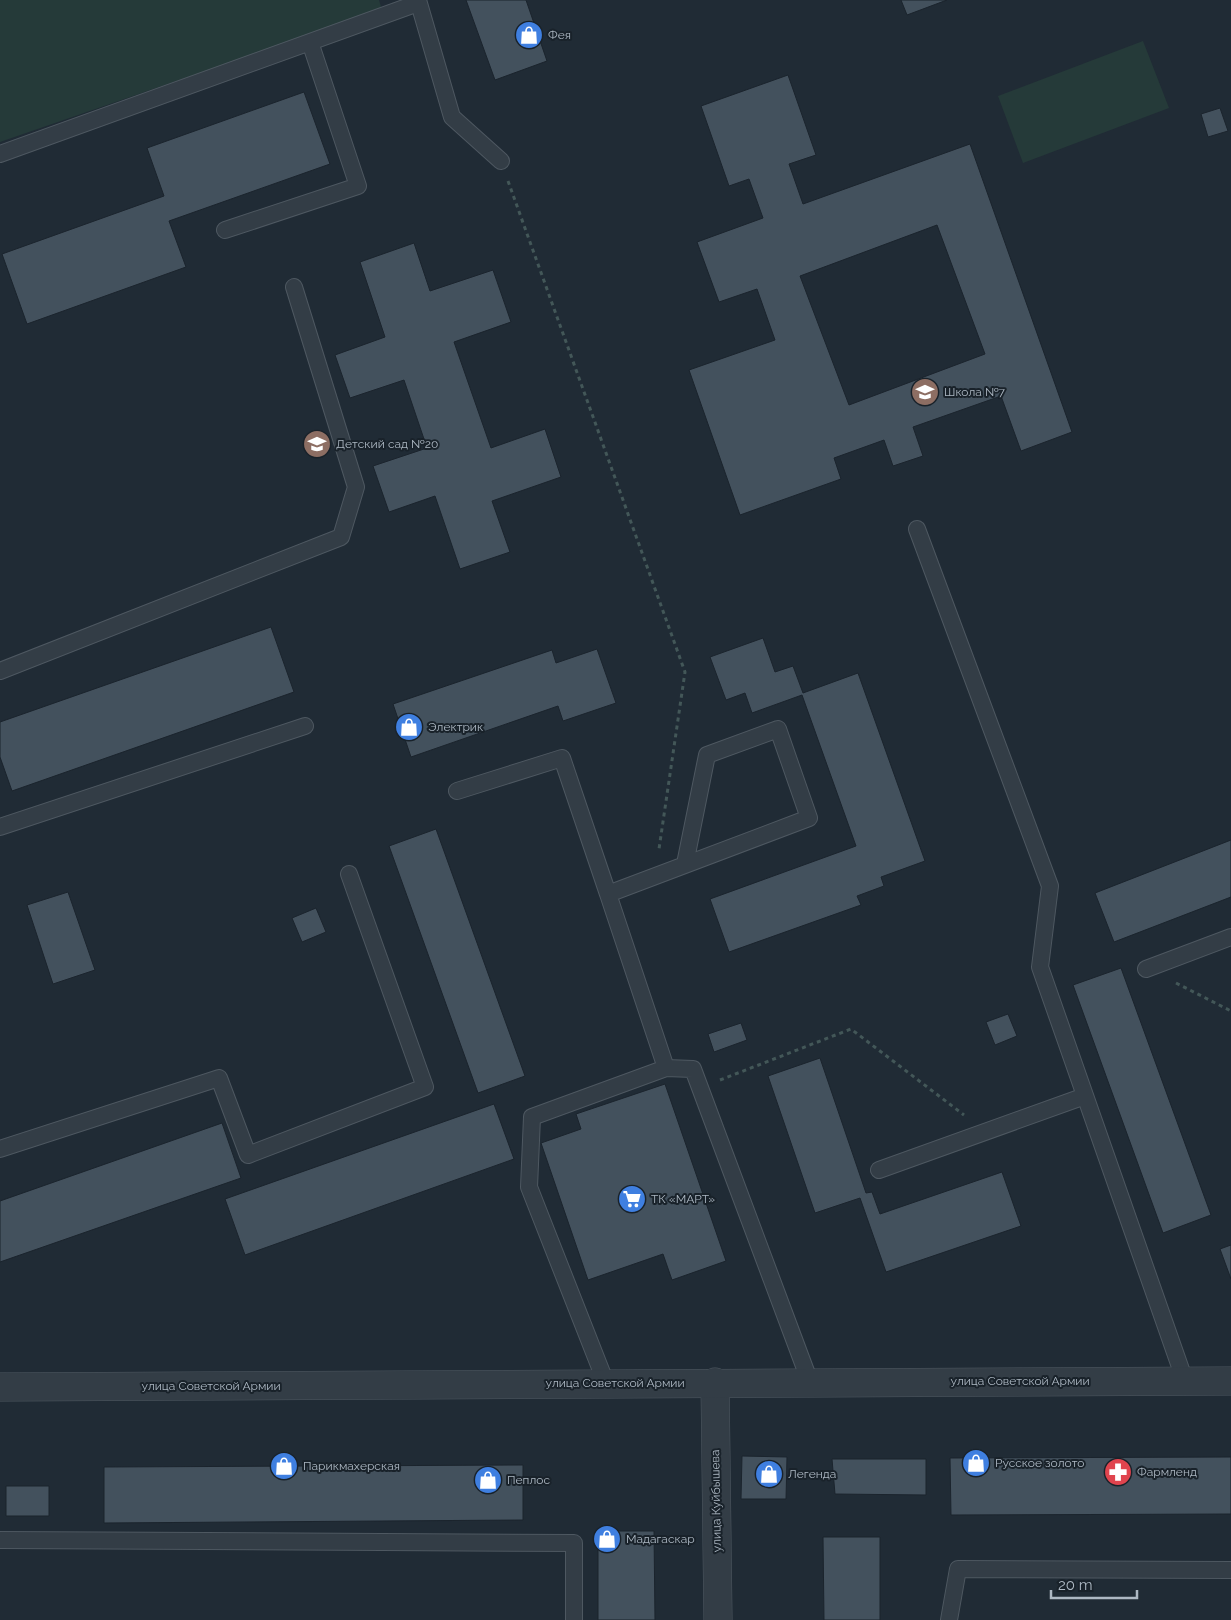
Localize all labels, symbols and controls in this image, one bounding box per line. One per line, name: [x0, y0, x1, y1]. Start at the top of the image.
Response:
shop icon: Фея: [514, 20, 544, 50]
place label: Фея: [548, 28, 571, 42]
school or university icon: Школа №7: [910, 377, 940, 407]
place label: Школа №7: [944, 385, 1006, 399]
school or university icon: Детский сад №20: [302, 429, 332, 459]
place label: Детский сад №20: [336, 437, 438, 451]
shop icon: Электрик: [394, 712, 424, 742]
place label: Электрик: [428, 720, 483, 734]
supermarket icon: ТК «МАРТ»: [617, 1184, 647, 1214]
place label: ТК «МАРТ»: [651, 1192, 715, 1206]
street label: улица Советской Армии: [950, 1374, 1090, 1388]
street label: улица Советской Армии: [545, 1376, 685, 1390]
street label: улица Советской Армии: [141, 1379, 281, 1393]
shop icon: Русское золото: [961, 1448, 991, 1478]
street label: улица Куйбышева: [708, 1449, 724, 1553]
shop icon: Парикмахерская: [269, 1451, 299, 1481]
place label: Русское золото: [995, 1456, 1085, 1470]
pharmacy icon: Фармленд: [1103, 1457, 1133, 1487]
place label: Парикмахерская: [303, 1459, 400, 1473]
shop icon: Легенда: [754, 1459, 784, 1489]
shop icon: Пеплос: [473, 1465, 503, 1495]
place label: Фармленд: [1137, 1465, 1197, 1479]
place label: Легенда: [788, 1467, 836, 1481]
place label: Пеплос: [507, 1473, 550, 1487]
shop icon: Мадагаскар: [592, 1524, 622, 1554]
place label: Мадагаскар: [626, 1532, 695, 1546]
scale bar: [1051, 1568, 1137, 1600]
text: 20 m: [1058, 1576, 1093, 1594]

